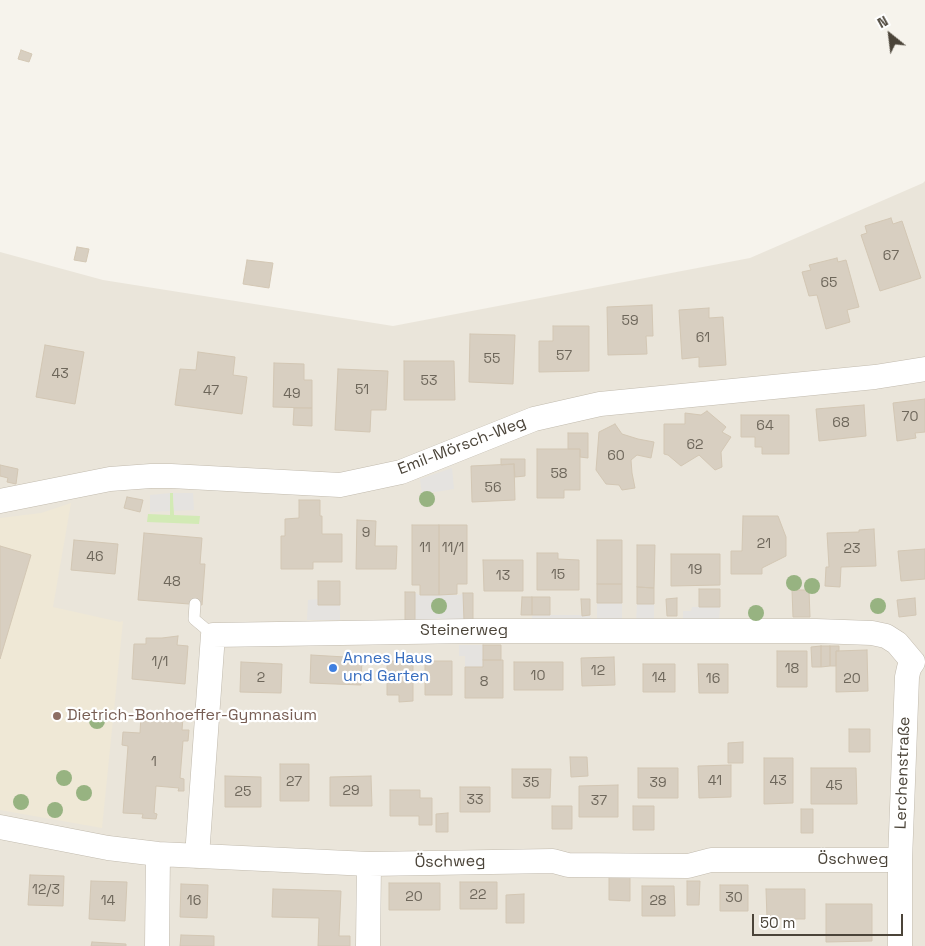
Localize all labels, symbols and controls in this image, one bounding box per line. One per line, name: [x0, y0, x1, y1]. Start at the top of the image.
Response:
north arrow: [865, 10, 915, 60]
text: N: [874, 12, 891, 32]
house number: 67: [883, 248, 899, 264]
house number: 65: [821, 275, 837, 291]
house number: 59: [622, 313, 638, 329]
house number: 61: [696, 330, 710, 346]
house number: 57: [556, 348, 572, 364]
house number: 55: [484, 351, 500, 367]
house number: 43: [51, 366, 69, 382]
house number: 53: [421, 373, 437, 389]
house number: 51: [355, 382, 369, 398]
house number: 47: [203, 383, 219, 399]
house number: 49: [283, 386, 301, 402]
house number: 70: [902, 409, 918, 425]
street label: Emil-Mörsch-Weg: [395, 413, 529, 479]
house number: 68: [832, 415, 850, 431]
house number: 64: [756, 418, 774, 434]
house number: 62: [687, 437, 703, 453]
house number: 60: [607, 448, 625, 464]
house number: 58: [550, 466, 568, 482]
house number: 56: [485, 480, 501, 496]
house number: 9: [362, 525, 370, 541]
house number: 21: [757, 536, 771, 552]
house number: 11: [419, 540, 431, 556]
house number: 11/1: [442, 540, 464, 556]
house number: 23: [844, 541, 860, 557]
house number: 46: [86, 549, 104, 565]
house number: 19: [688, 562, 702, 578]
house number: 15: [551, 567, 565, 583]
house number: 13: [496, 568, 510, 584]
house number: 48: [163, 574, 181, 590]
street label: Steinerweg: [420, 621, 508, 641]
place label: Annes Haus und Garten: [343, 649, 432, 687]
house number: 1/1: [152, 654, 168, 670]
house number: 18: [785, 661, 799, 677]
marker: Annes Haus und Garten: [327, 662, 339, 674]
house number: 12: [591, 663, 605, 679]
house number: 10: [531, 668, 545, 684]
house number: 2: [257, 670, 265, 686]
house number: 14: [652, 670, 666, 686]
house number: 16: [706, 671, 720, 687]
house number: 20: [843, 671, 861, 687]
house number: 8: [480, 674, 488, 690]
place label: Dietrich-Bonhoeffer-Gymnasium: [67, 706, 317, 726]
marker: Dietrich-Bonhoeffer-Gymnasium: [51, 710, 63, 722]
street label: Lerchenstraße: [891, 716, 915, 830]
house number: 1: [151, 754, 157, 770]
house number: 41: [708, 773, 722, 789]
house number: 43: [769, 773, 787, 789]
house number: 27: [286, 774, 302, 790]
house number: 35: [523, 775, 539, 791]
house number: 39: [649, 775, 667, 791]
house number: 45: [825, 778, 843, 794]
house number: 29: [343, 783, 359, 799]
house number: 25: [235, 784, 251, 800]
house number: 33: [467, 792, 483, 808]
house number: 37: [591, 793, 607, 809]
street label: Öschweg: [818, 850, 888, 870]
street label: Öschweg: [414, 852, 486, 872]
house number: 12/3: [32, 882, 60, 898]
house number: 22: [470, 887, 486, 903]
house number: 20: [405, 889, 423, 905]
house number: 30: [725, 890, 743, 906]
house number: 14: [101, 893, 115, 909]
house number: 16: [187, 893, 201, 909]
house number: 28: [649, 893, 667, 909]
scale bar: [755, 904, 906, 936]
text: 50 m: [760, 913, 795, 932]

